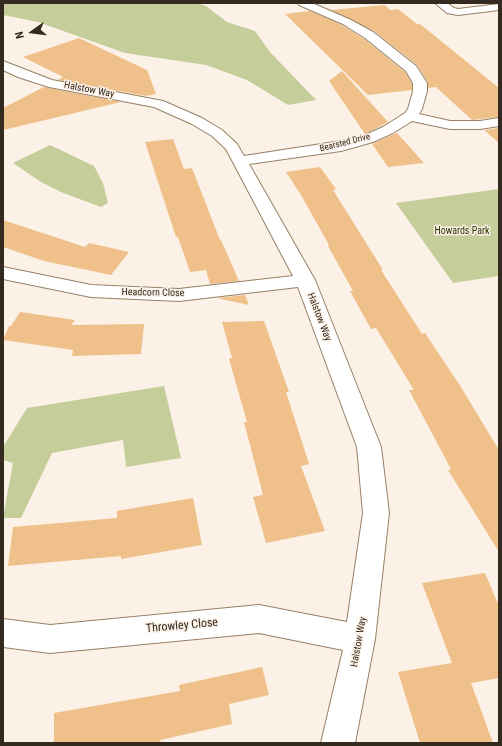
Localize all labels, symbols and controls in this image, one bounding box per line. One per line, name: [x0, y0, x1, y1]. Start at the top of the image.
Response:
north arrow: [12, 12, 52, 52]
text: N: [13, 30, 27, 40]
street label: Halstow Way: [63, 79, 115, 101]
street label: Bearsted Drive: [319, 132, 371, 154]
park label: Howards Park: [434, 225, 490, 237]
street label: Headcorn Close: [122, 286, 184, 300]
street label: Halstow Way: [304, 291, 334, 343]
street label: Throwley Close: [145, 616, 219, 636]
street label: Halstow Way: [349, 616, 369, 668]

